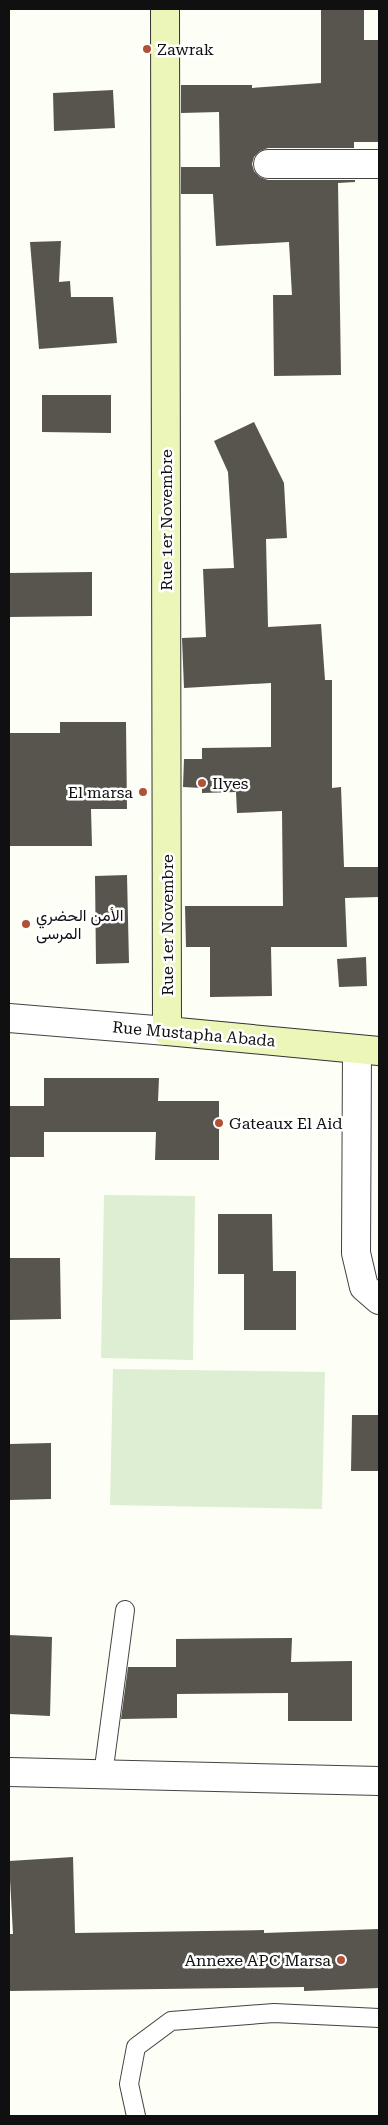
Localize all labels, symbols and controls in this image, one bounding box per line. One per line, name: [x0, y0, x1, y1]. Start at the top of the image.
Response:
place label: Zawrak: [157, 40, 214, 59]
marker: Zawrak: [141, 43, 153, 55]
street label: Rue 1er Novembre: [157, 449, 176, 591]
place label: Ilyes: [212, 774, 249, 793]
marker: Ilyes: [196, 777, 208, 789]
place label: El marsa: [68, 783, 133, 802]
marker: El marsa: [137, 786, 149, 798]
street label: Rue 1er Novembre: [158, 854, 177, 996]
place label: الأمن الحضري المرسى: [36, 906, 123, 944]
marker: الأمن الحضري المرسى: [20, 918, 32, 930]
street label: Rue Mustapha Abada: [112, 1017, 277, 1051]
place label: Gateaux El Aid: [229, 1114, 343, 1133]
marker: Gateaux El Aid: [213, 1117, 225, 1129]
place label: Annexe APC Marsa: [185, 1951, 331, 1970]
marker: Annexe APC Marsa: [335, 1954, 347, 1966]

